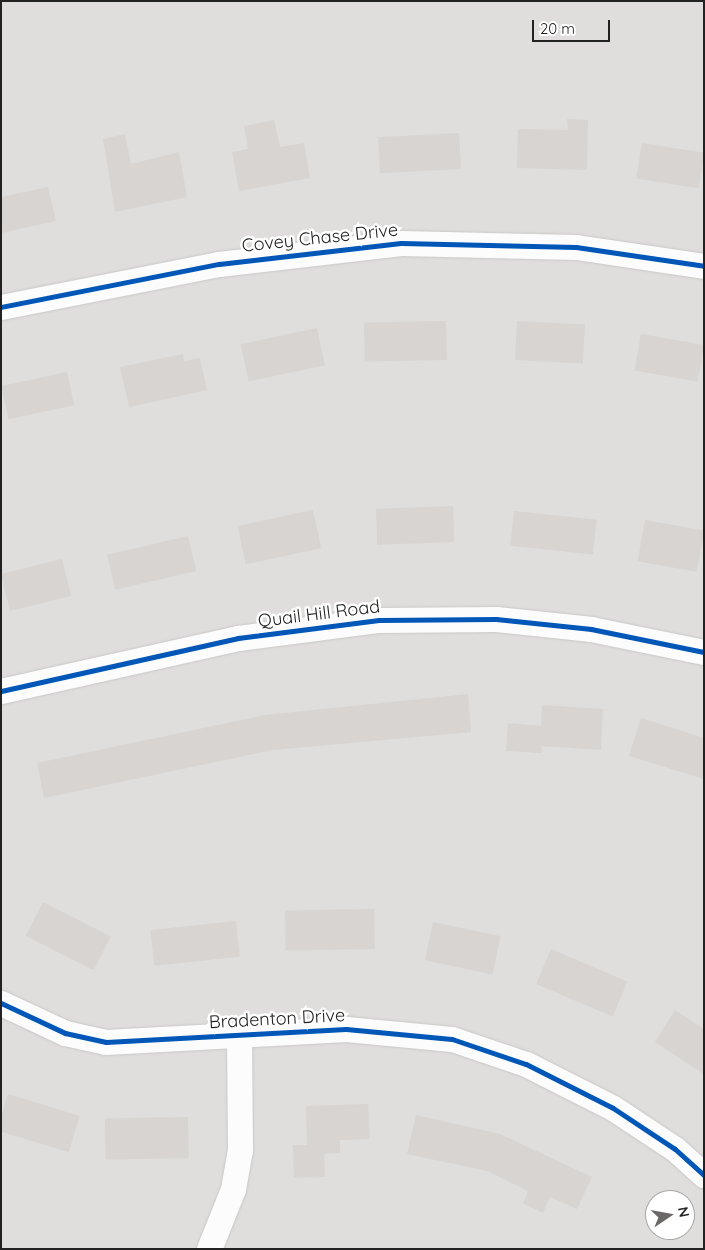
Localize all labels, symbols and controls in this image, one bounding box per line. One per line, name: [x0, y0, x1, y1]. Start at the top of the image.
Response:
scale bar: [535, 10, 612, 42]
text: 20 m: [540, 19, 575, 38]
street label: Covey Chase Drive: [241, 219, 399, 257]
street label: Quail Hill Road: [257, 596, 381, 632]
street label: Bradenton Drive: [208, 1005, 346, 1033]
north arrow: [645, 1190, 695, 1240]
text: N: [674, 1205, 694, 1219]

